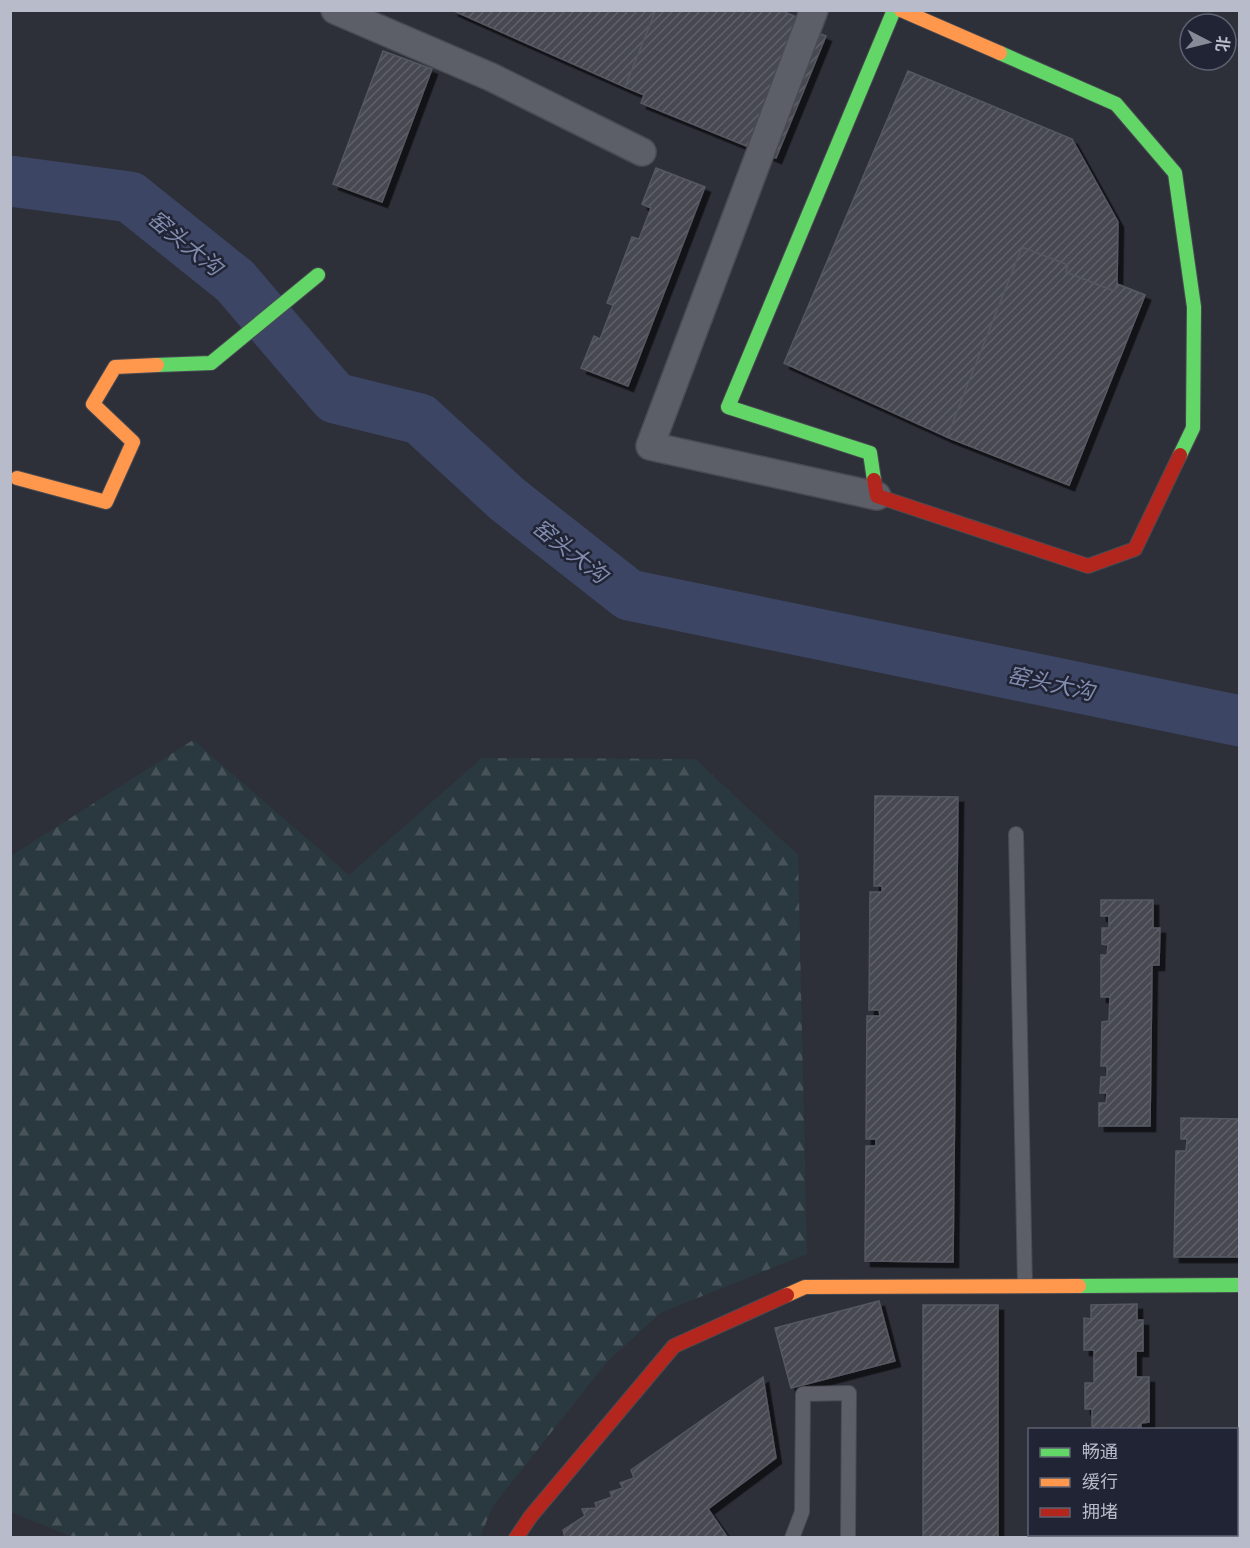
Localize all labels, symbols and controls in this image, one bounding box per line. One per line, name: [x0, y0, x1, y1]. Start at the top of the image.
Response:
north arrow: [1178, 12, 1238, 72]
text: 北: [1213, 35, 1234, 53]
water label: 窑头大沟: [144, 204, 230, 281]
water label: 窑头大沟: [528, 513, 615, 589]
water label: 窑头大沟: [1005, 660, 1099, 704]
legend: [1028, 1428, 1238, 1536]
text: 畅通: [1082, 1440, 1118, 1462]
text: 缓行: [1082, 1470, 1118, 1492]
text: 拥堵: [1082, 1500, 1118, 1522]

